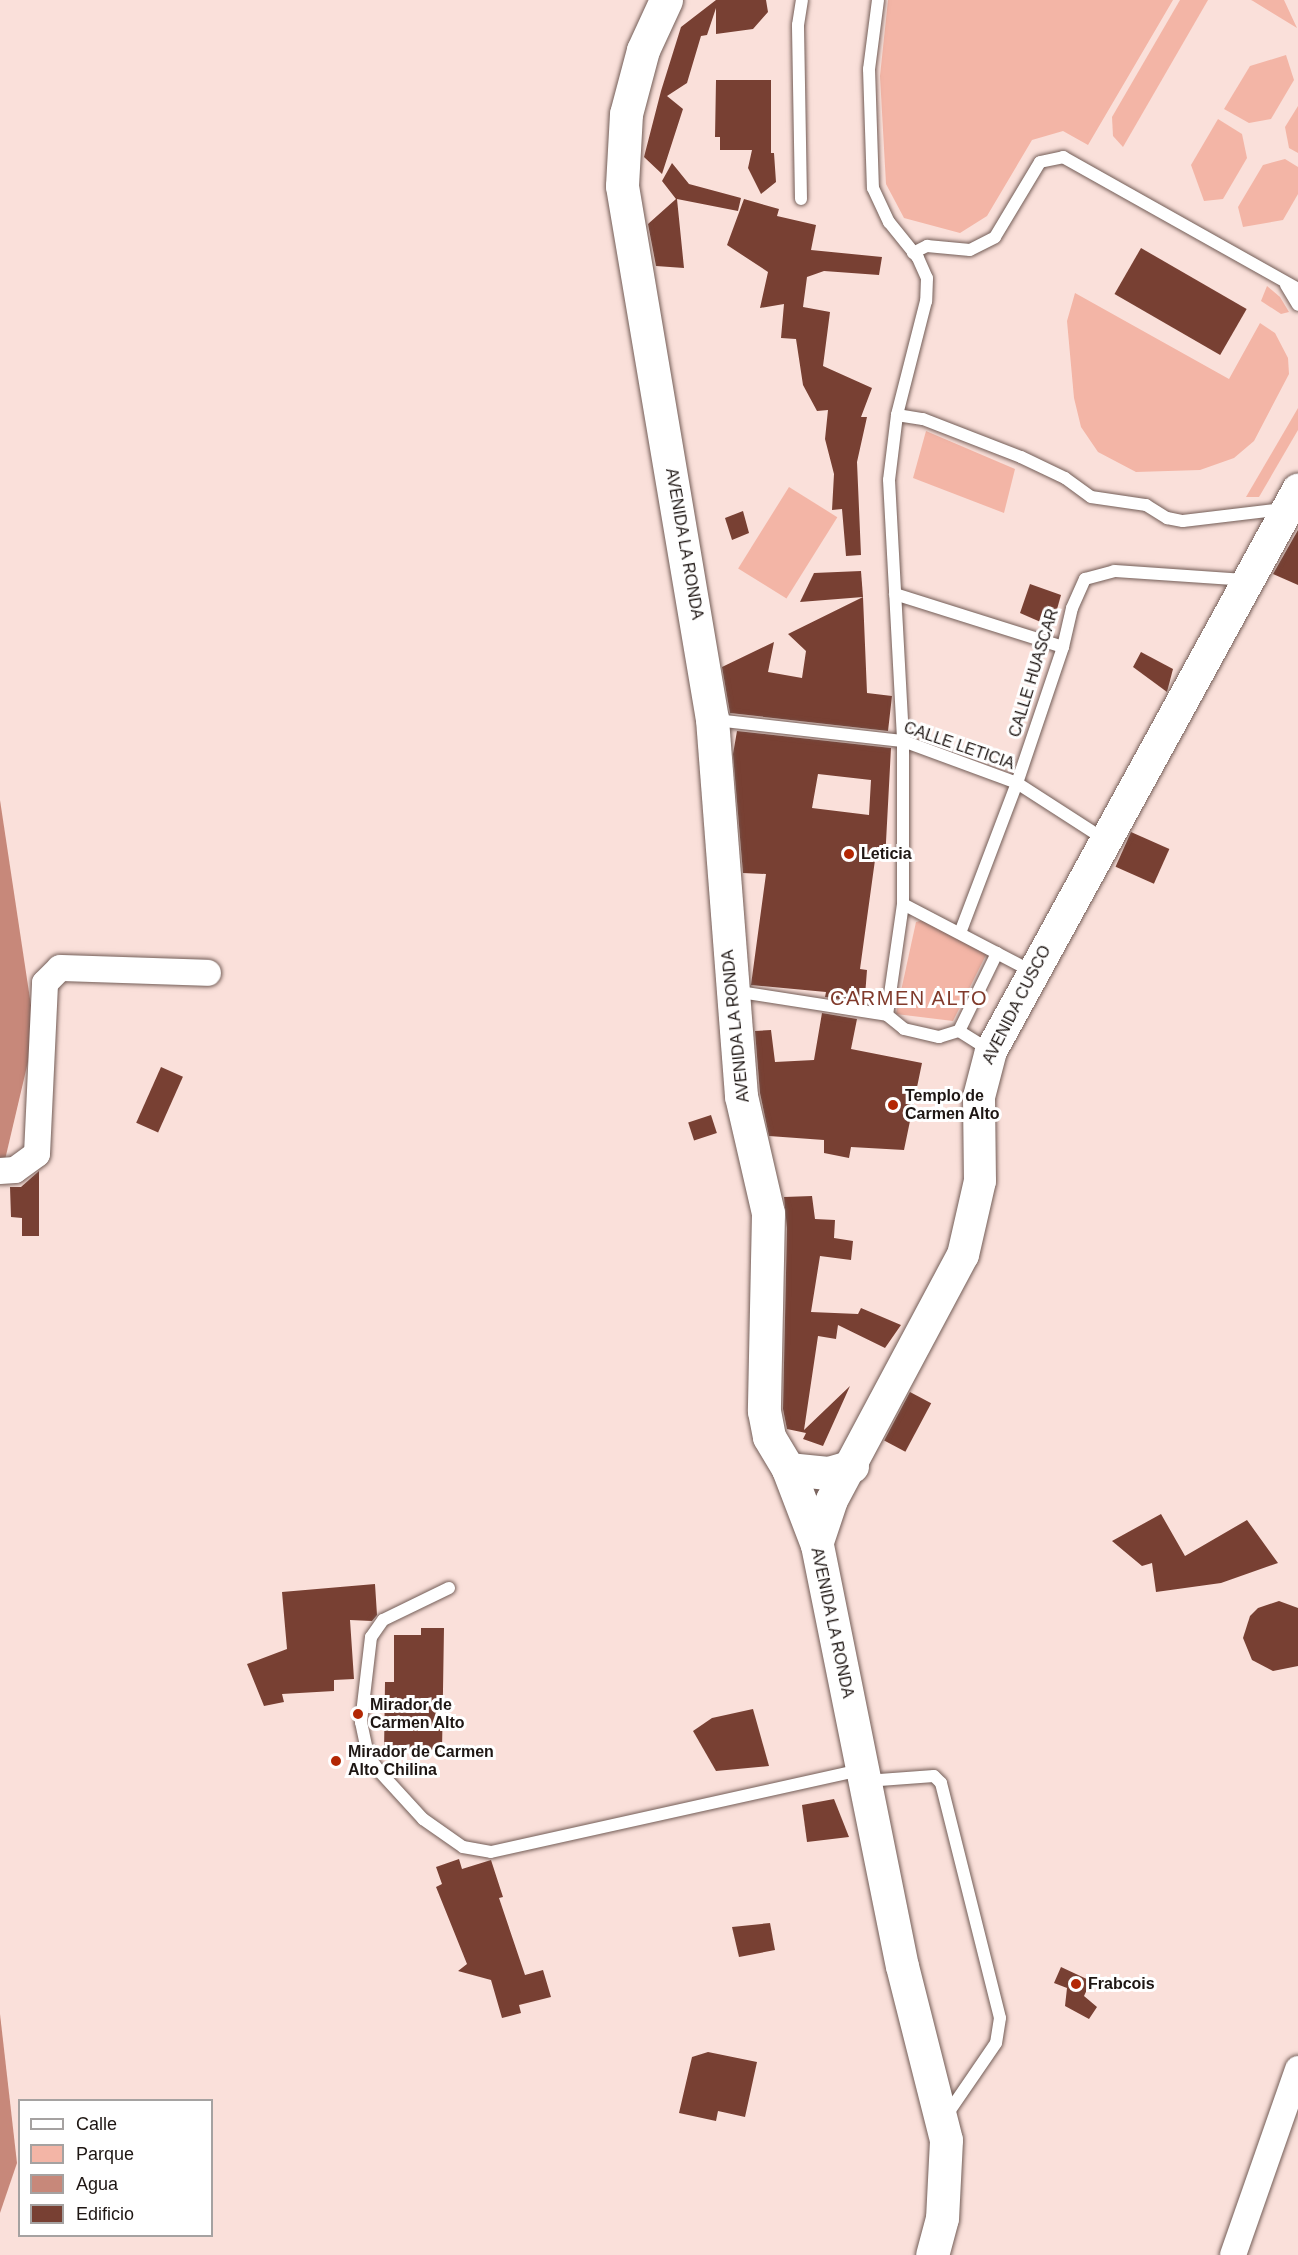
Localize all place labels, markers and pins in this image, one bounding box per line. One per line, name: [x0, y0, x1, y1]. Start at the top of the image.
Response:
place label: Leticia: [861, 844, 912, 864]
marker: Leticia: [842, 847, 856, 861]
place label: Templo de Carmen Alto: [905, 1086, 1000, 1124]
marker: Templo de Carmen Alto: [886, 1098, 900, 1112]
place label: Mirador de Carmen Alto: [370, 1695, 465, 1733]
marker: Mirador de Carmen Alto: [351, 1707, 365, 1721]
place label: Mirador de Carmen Alto Chilina: [348, 1742, 494, 1780]
marker: Mirador de Carmen Alto Chilina: [329, 1754, 343, 1768]
place label: Frabcois: [1088, 1974, 1155, 1994]
marker: Frabcois: [1069, 1977, 1083, 1991]

